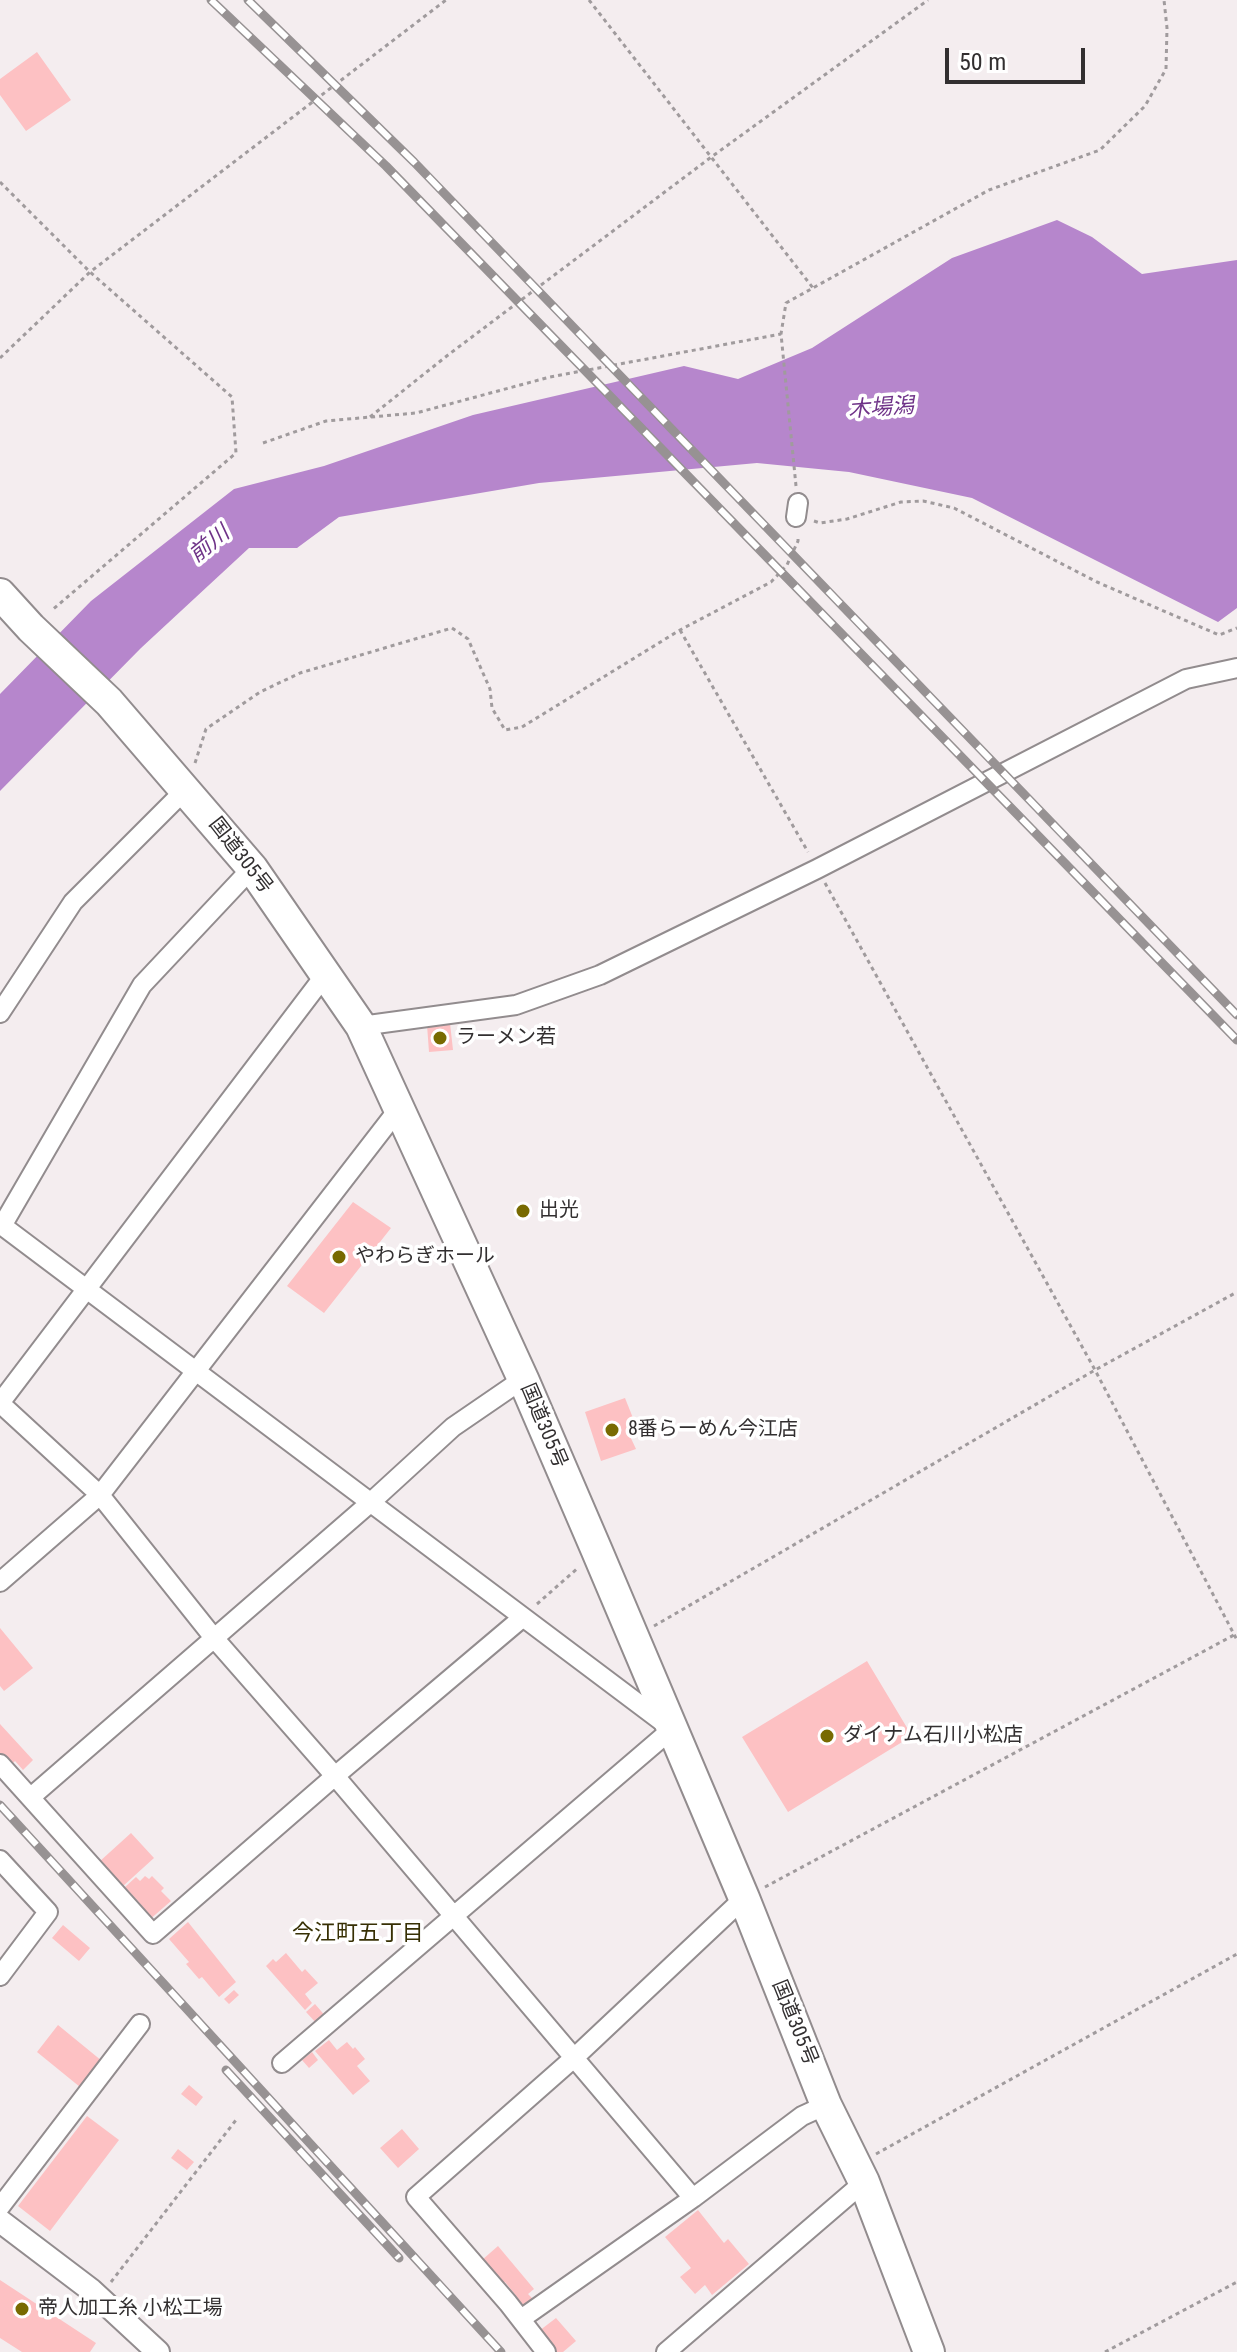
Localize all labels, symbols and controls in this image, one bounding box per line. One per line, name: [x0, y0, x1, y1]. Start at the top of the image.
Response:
scale bar: [949, 32, 1089, 82]
text: 50 m: [959, 48, 1006, 76]
water label: 木場潟: [847, 394, 915, 424]
water label: 前川: [185, 521, 235, 569]
street label: 国道305号: [203, 813, 277, 899]
place label: ラーメン若: [456, 1026, 556, 1050]
marker: ラーメン若: [431, 1029, 449, 1047]
place label: 出光: [539, 1199, 579, 1223]
marker: 出光: [514, 1202, 532, 1220]
place label: やわらぎホール: [355, 1245, 495, 1269]
marker: やわらぎホール: [330, 1248, 348, 1266]
street label: 国道305号: [514, 1380, 572, 1472]
place label: 8番らーめん今江店: [628, 1418, 798, 1442]
marker: 8番らーめん今江店: [603, 1421, 621, 1439]
place label: ダイナム石川小松店: [843, 1724, 1023, 1748]
marker: ダイナム石川小松店: [818, 1727, 836, 1745]
district label: 今江町五丁目: [292, 1921, 424, 1947]
street label: 国道305号: [766, 1977, 822, 2069]
place label: 帝人加工糸 小松工場: [38, 2297, 223, 2321]
marker: 帝人加工糸 小松工場: [13, 2300, 31, 2318]

